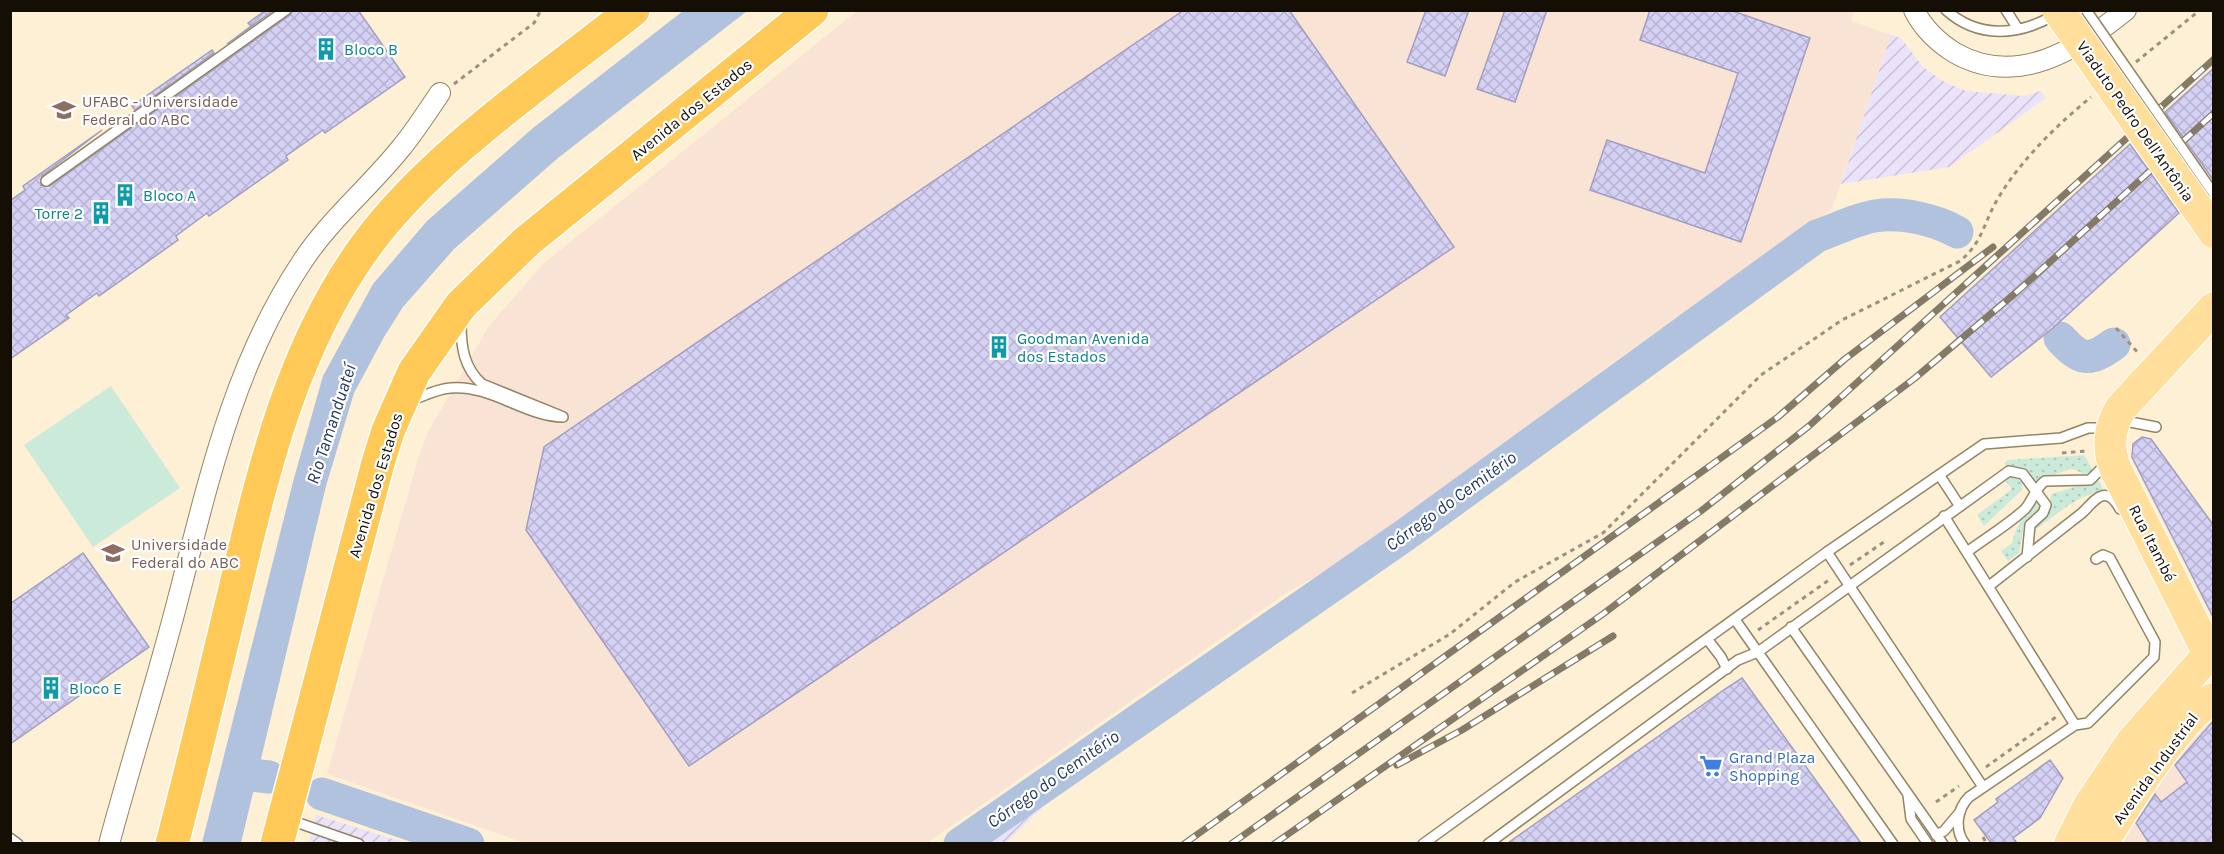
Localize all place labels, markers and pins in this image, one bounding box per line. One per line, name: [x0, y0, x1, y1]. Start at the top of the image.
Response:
building icon: Bloco B: [313, 36, 339, 62]
place label: Bloco B: [344, 40, 398, 59]
place label: UFABC - Universidade Federal do ABC: [82, 92, 238, 129]
school or university icon: UFABC - Universidade Federal do ABC: [51, 97, 77, 123]
building icon: Bloco A: [112, 182, 138, 208]
place label: Bloco A: [143, 186, 196, 205]
building icon: Torre 2: [88, 200, 114, 226]
place label: Torre 2: [35, 204, 83, 223]
place label: Goodman Avenida dos Estados: [1017, 329, 1149, 366]
building icon: Goodman Avenida dos Estados: [986, 334, 1012, 360]
place label: Universidade Federal do ABC: [131, 535, 239, 572]
school or university icon: Universidade Federal do ABC: [100, 540, 126, 566]
building icon: Bloco E: [38, 675, 64, 701]
place label: Bloco E: [69, 679, 122, 698]
place label: Grand Plaza Shopping: [1729, 748, 1815, 785]
supermarket icon: Grand Plaza Shopping: [1698, 753, 1724, 779]

